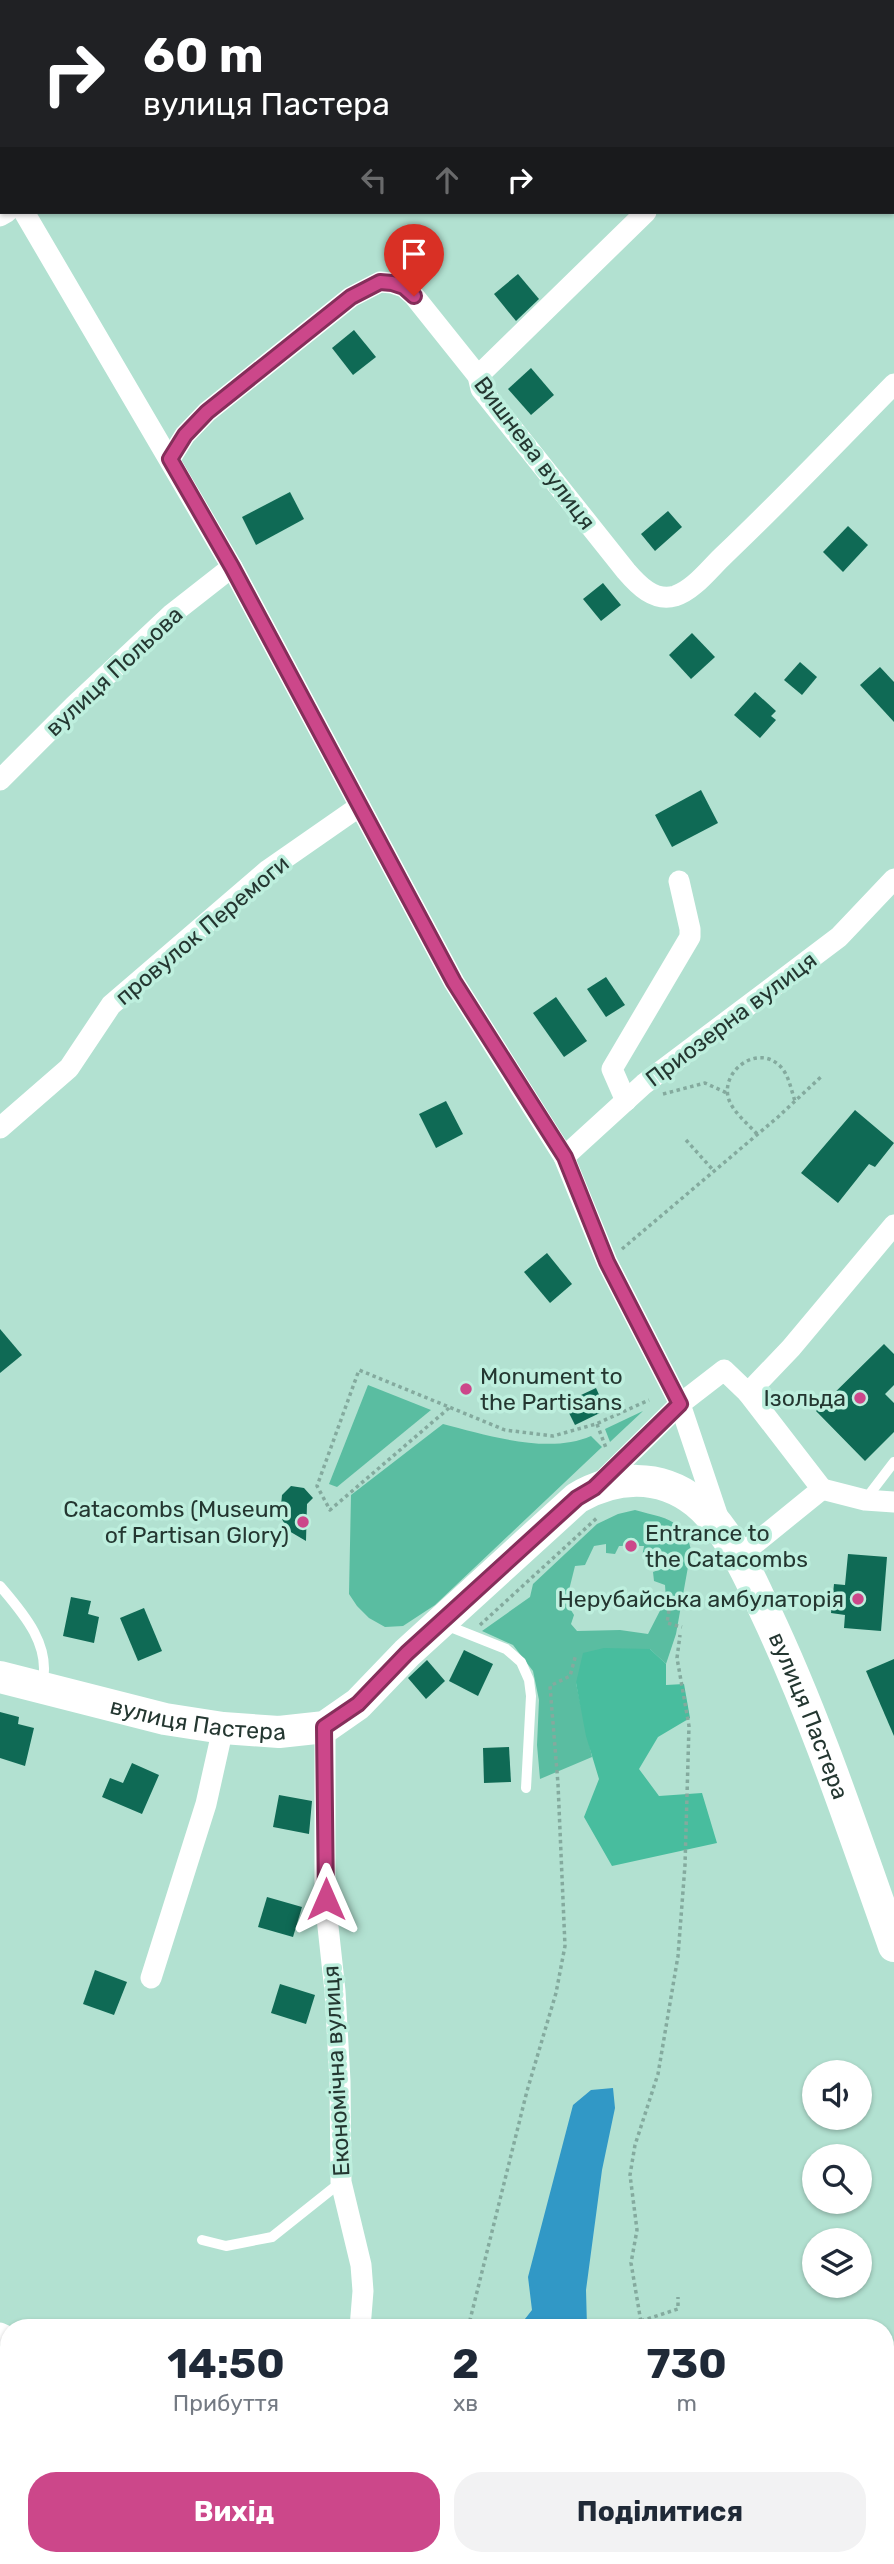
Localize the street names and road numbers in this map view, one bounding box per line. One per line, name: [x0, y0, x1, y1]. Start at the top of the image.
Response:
street label: Вишнева вулиця: [468, 371, 602, 535]
street label: вулиця Польова: [40, 600, 188, 742]
street label: провулок Перемоги: [109, 849, 295, 1011]
street label: Приозерна вулиця: [640, 946, 822, 1092]
street label: вулиця Пастера: [763, 1628, 855, 1803]
street label: вулиця Пастера: [107, 1692, 287, 1747]
street label: Економічна вулиця: [316, 1965, 356, 2177]

